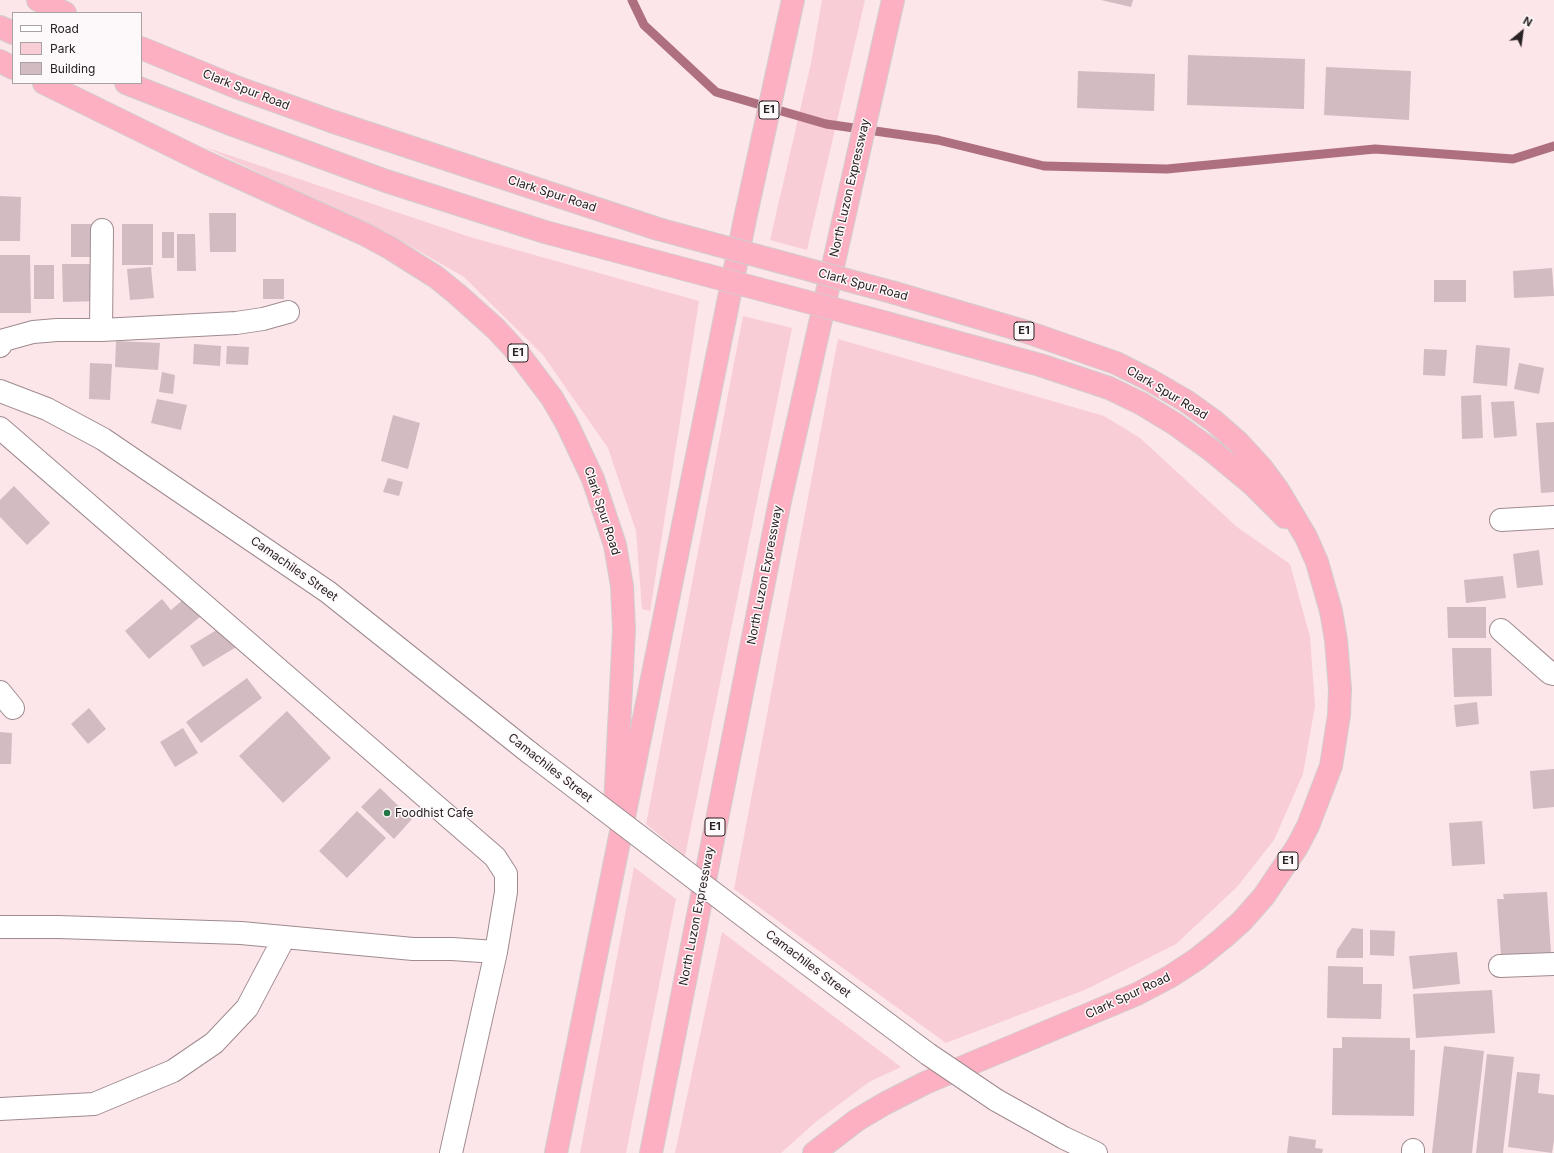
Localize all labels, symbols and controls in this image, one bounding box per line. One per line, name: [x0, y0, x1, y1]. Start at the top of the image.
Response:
legend: [12, 12, 142, 84]
north arrow: [1502, 12, 1542, 52]
text: N: [1521, 13, 1535, 30]
text: Road: [50, 21, 79, 36]
text: Park: [50, 41, 76, 56]
text: Building: [50, 61, 95, 76]
street label: Clark Spur Road: [200, 67, 292, 113]
road number: E1: [759, 101, 779, 119]
street label: North Luzon Expressway: [827, 117, 873, 259]
street label: Clark Spur Road: [506, 173, 598, 215]
street label: Clark Spur Road: [817, 266, 909, 304]
road number: E1: [1014, 322, 1034, 340]
road number: E1: [508, 344, 528, 362]
street label: Clark Spur Road: [1124, 363, 1210, 423]
street label: Clark Spur Road: [581, 465, 623, 557]
street label: North Luzon Expressway: [744, 504, 786, 646]
street label: Camachiles Street: [248, 534, 340, 604]
street label: Camachiles Street: [505, 731, 595, 805]
place label: Foodhist Cafe: [395, 806, 474, 820]
marker: Foodhist Cafe: [382, 808, 392, 818]
road number: E1: [705, 818, 725, 836]
street label: North Luzon Expressway: [676, 845, 718, 987]
road number: E1: [1278, 852, 1298, 870]
street label: Camachiles Street: [763, 927, 853, 1001]
street label: Clark Spur Road: [1083, 970, 1173, 1022]

